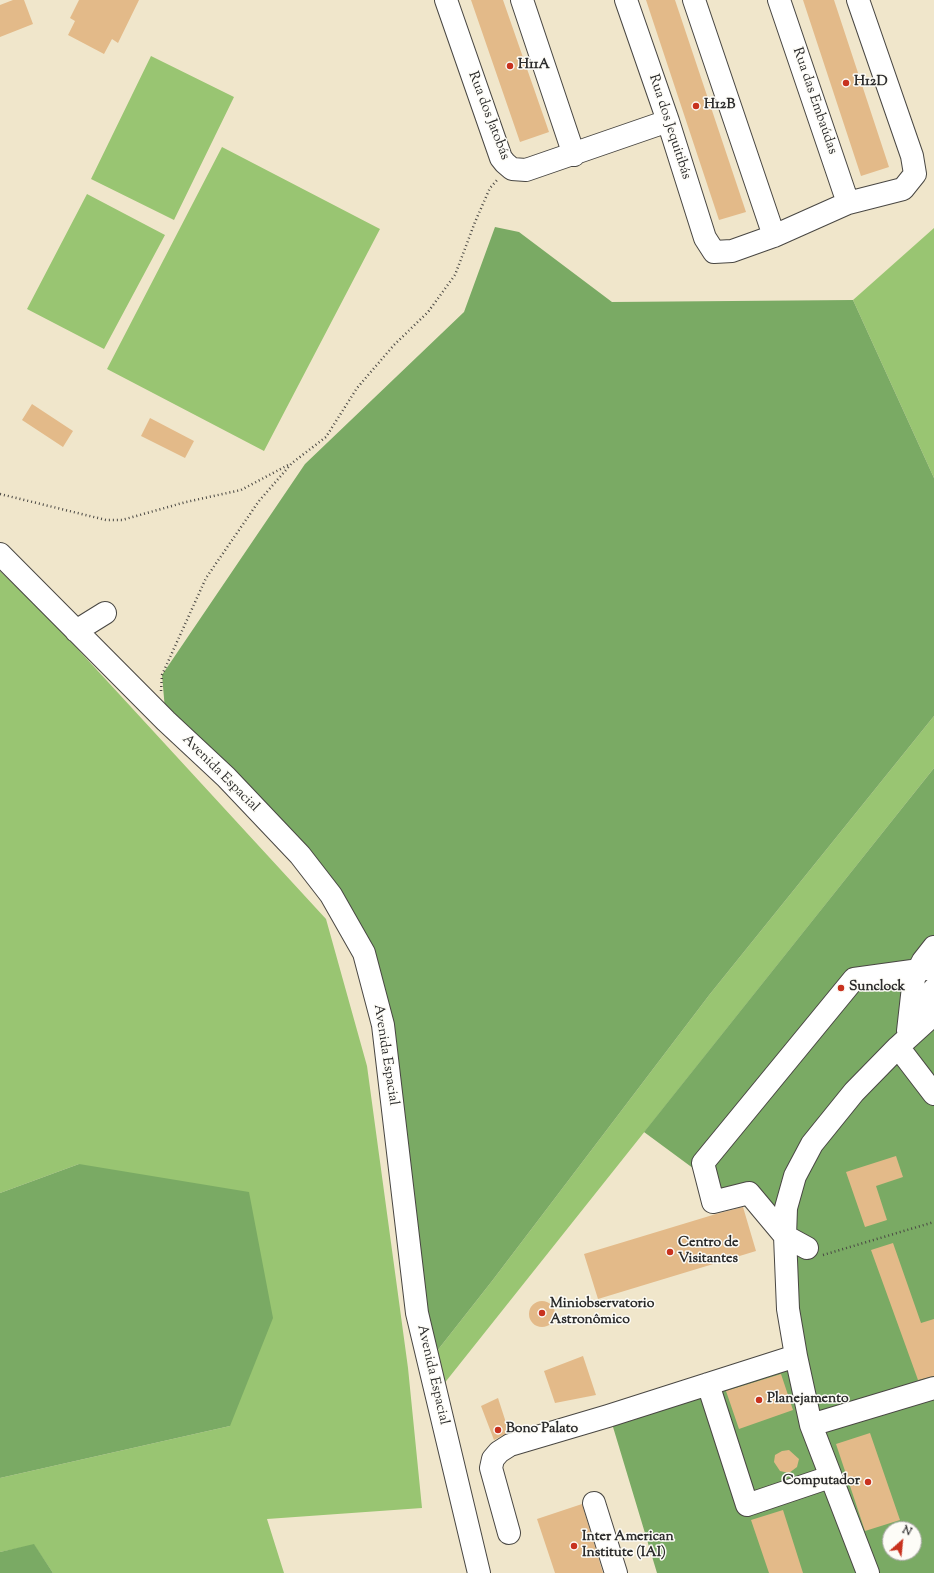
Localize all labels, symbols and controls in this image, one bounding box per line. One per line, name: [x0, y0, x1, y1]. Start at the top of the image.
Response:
street label: Rua das Embaúdas: [788, 45, 840, 157]
place label: H11A: [518, 58, 550, 74]
marker: H11A: [505, 61, 515, 71]
street label: Rua dos Jatobás: [463, 69, 513, 163]
street label: Rua dos Jequitibás: [644, 72, 694, 182]
place label: H12D: [854, 75, 887, 91]
marker: H12D: [841, 78, 851, 88]
place label: H12B: [704, 98, 735, 114]
marker: H12B: [691, 101, 701, 111]
street label: Avenida Espacial: [178, 732, 262, 816]
place label: Sunclock: [849, 980, 905, 996]
marker: Sunclock: [836, 983, 846, 993]
street label: Avenida Espacial: [369, 1003, 401, 1107]
place label: Centro de Visitantes: [678, 1236, 739, 1268]
marker: Centro de Visitantes: [665, 1247, 675, 1257]
place label: Miniobservatorio Astronômico: [550, 1297, 654, 1330]
marker: Miniobservatorio Astronômico: [537, 1308, 547, 1318]
street label: Avenida Espacial: [412, 1323, 452, 1427]
place label: Planejamento: [767, 1392, 849, 1408]
marker: Planejamento: [754, 1395, 764, 1405]
place label: Bono Palato: [506, 1422, 578, 1438]
marker: Bono Palato: [493, 1425, 503, 1435]
place label: Computador: [782, 1474, 860, 1490]
marker: Computador: [863, 1477, 873, 1487]
north arrow: [882, 1521, 922, 1561]
text: N: [899, 1522, 915, 1540]
place label: Inter American Institute (IAI): [582, 1530, 674, 1562]
marker: Inter American Institute (IAI): [569, 1541, 579, 1551]

